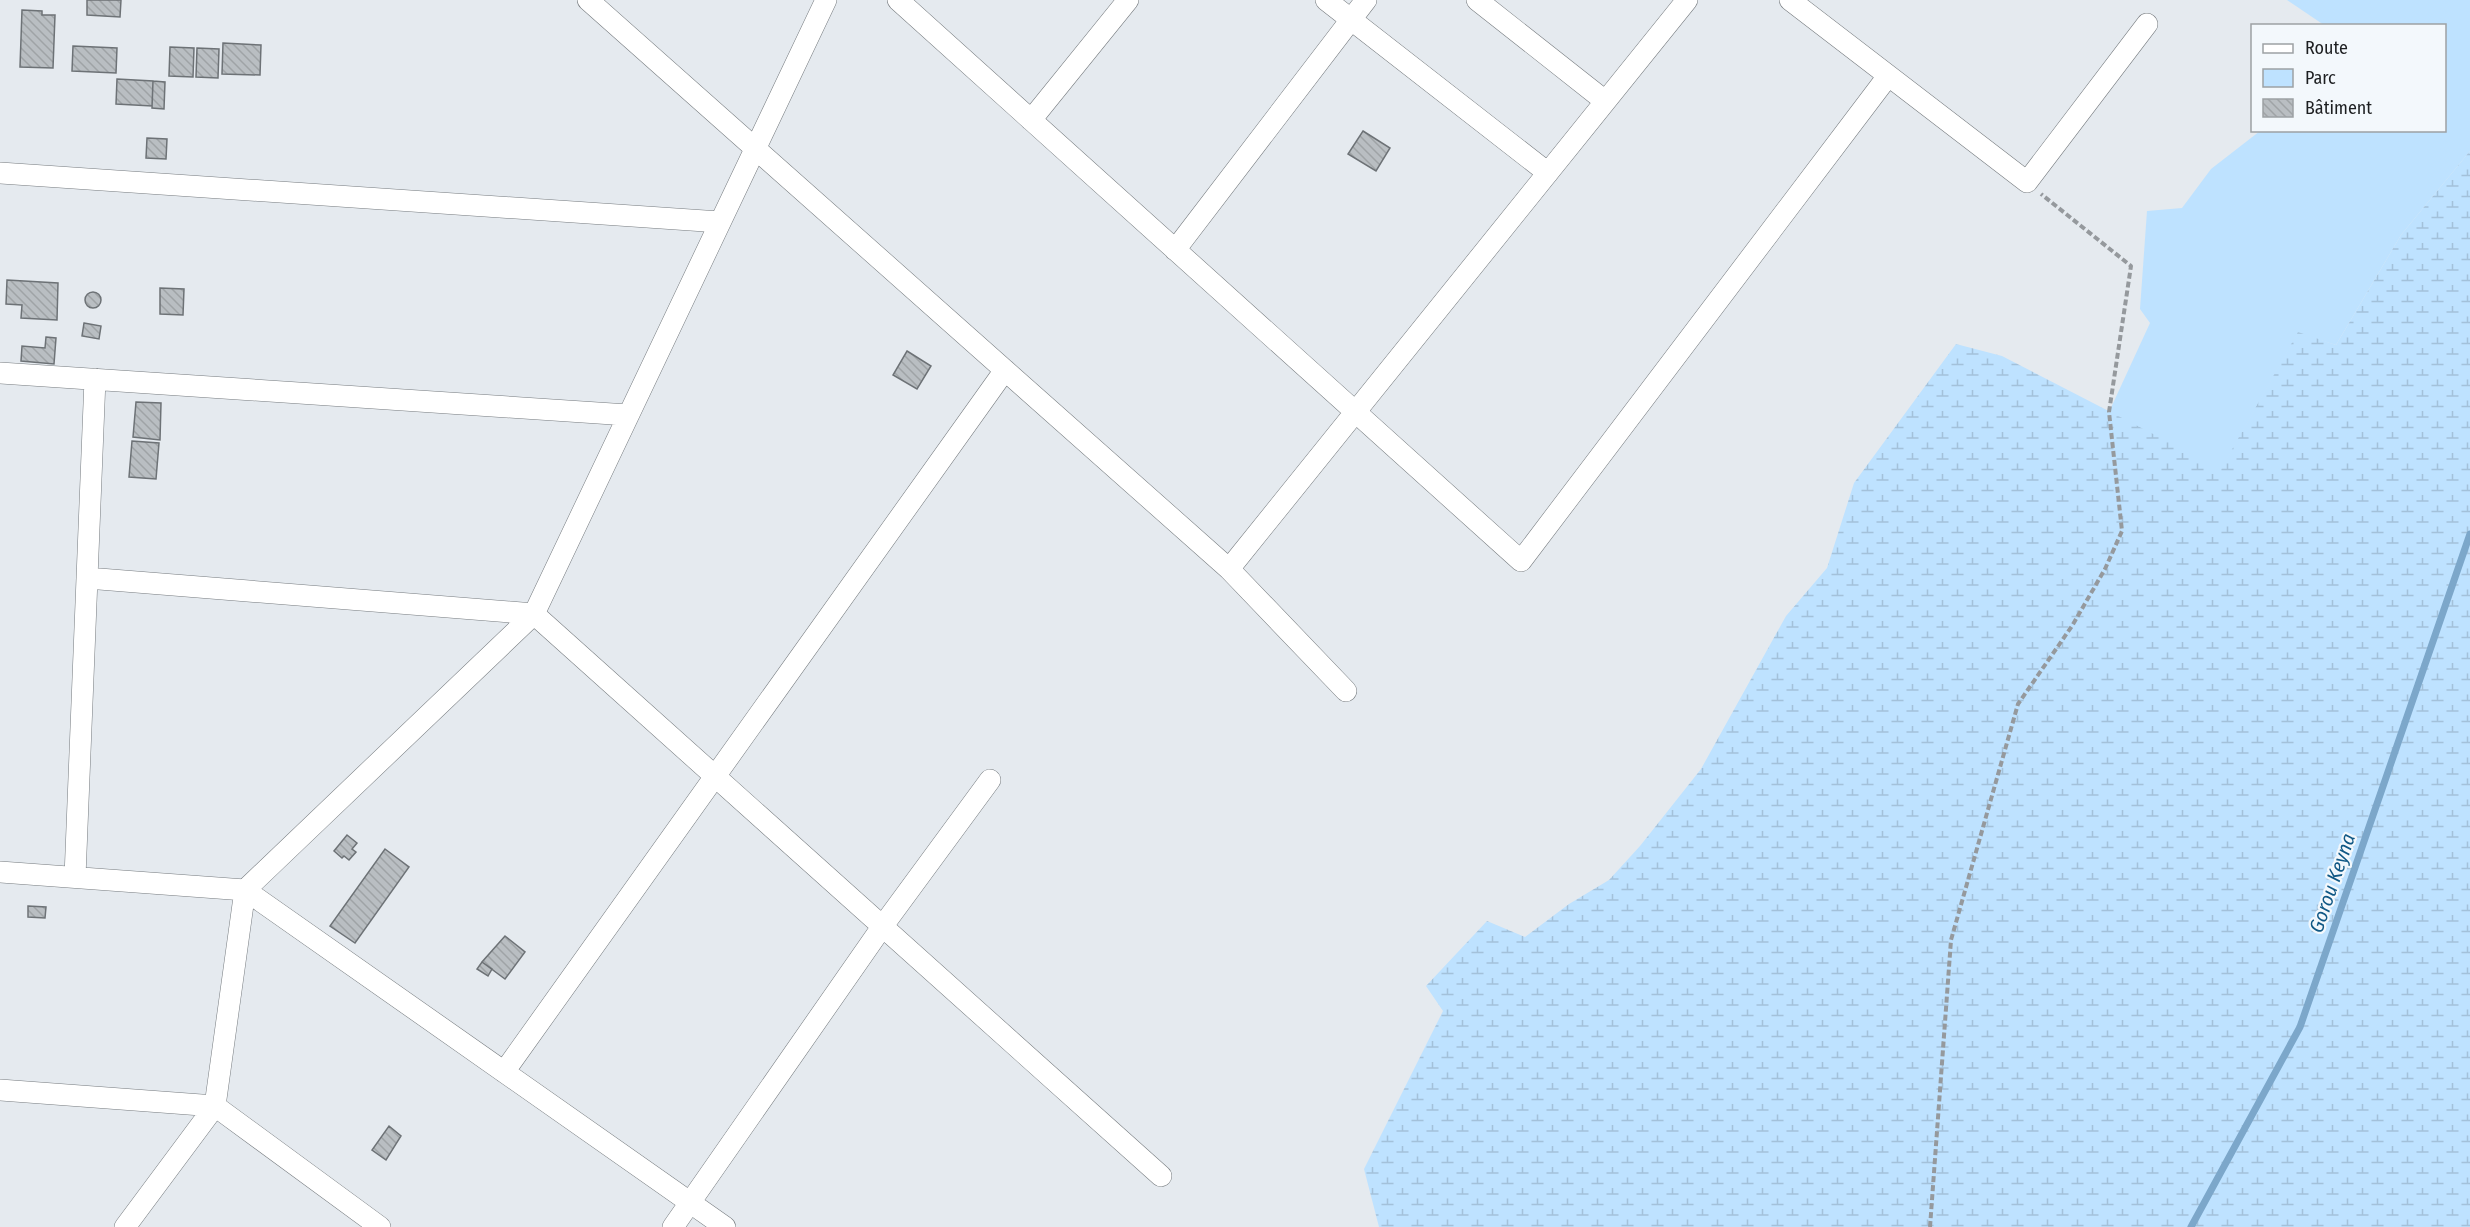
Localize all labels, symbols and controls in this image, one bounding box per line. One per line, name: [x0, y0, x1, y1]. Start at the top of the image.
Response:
legend: [2251, 24, 2446, 132]
text: Route: [2305, 37, 2348, 59]
text: Parc: [2305, 67, 2336, 89]
text: Bâtiment: [2305, 97, 2372, 119]
water label: Gorou Keyna: [2304, 830, 2360, 936]

